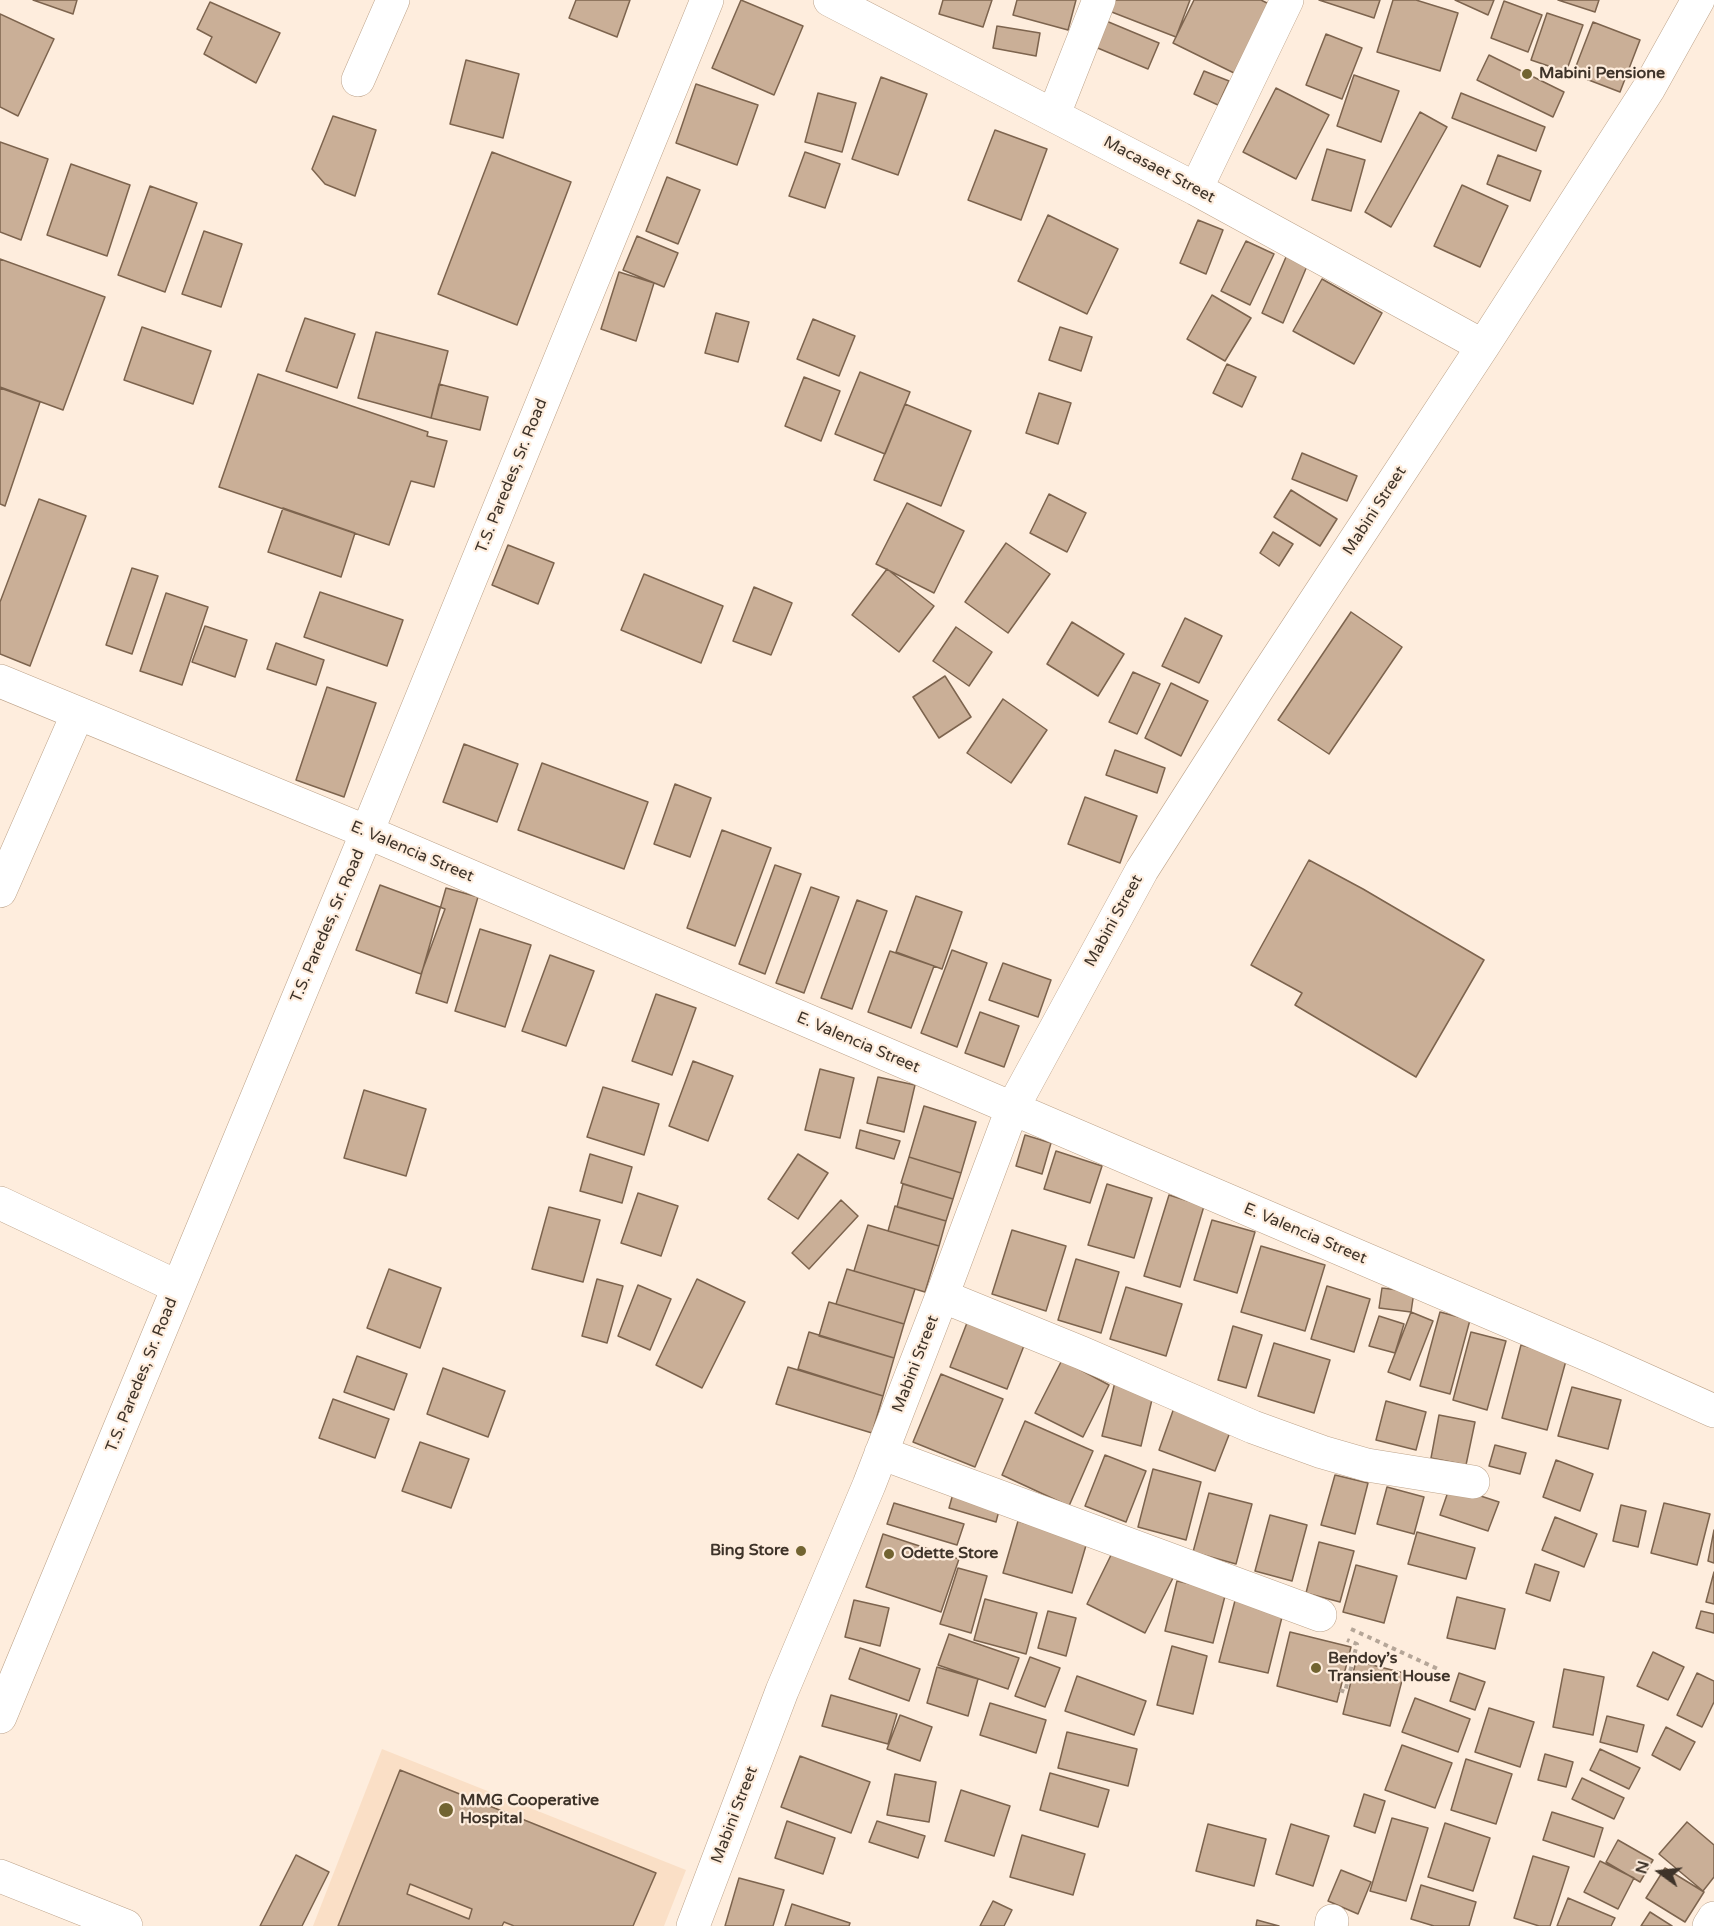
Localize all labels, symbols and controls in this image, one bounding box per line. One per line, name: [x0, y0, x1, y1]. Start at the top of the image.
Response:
place label: Mabini Pensione: [1539, 64, 1665, 84]
marker: Mabini Pensione: [1520, 67, 1534, 81]
street label: Macasaet Street: [1100, 132, 1218, 208]
street label: T.S. Paredes, Sr. Road: [472, 396, 552, 556]
street label: Mabini Street: [1339, 463, 1411, 559]
street label: E. Valencia Street: [348, 817, 476, 887]
street label: T.S. Paredes, Sr. Road: [287, 846, 369, 1006]
street label: Mabini Street: [1081, 872, 1147, 970]
street label: E. Valencia Street: [794, 1008, 922, 1078]
street label: E. Valencia Street: [1241, 1199, 1369, 1269]
street label: T.S. Paredes, Sr. Road: [102, 1295, 182, 1455]
street label: Mabini Street: [889, 1313, 943, 1415]
place label: Bing Store: [710, 1541, 789, 1561]
marker: Bing Store: [794, 1544, 808, 1558]
place label: Odette Store: [901, 1544, 998, 1564]
marker: Odette Store: [882, 1547, 896, 1561]
place label: Bendoy’s Transient House: [1328, 1649, 1450, 1687]
marker: Bendoy’s Transient House: [1309, 1661, 1323, 1675]
street label: Mabini Street: [708, 1764, 762, 1866]
place label: MMG Cooperative Hospital: [460, 1791, 599, 1829]
marker: MMG Cooperative Hospital: [437, 1801, 455, 1819]
north arrow: [1630, 1842, 1690, 1902]
text: N: [1631, 1859, 1654, 1876]

